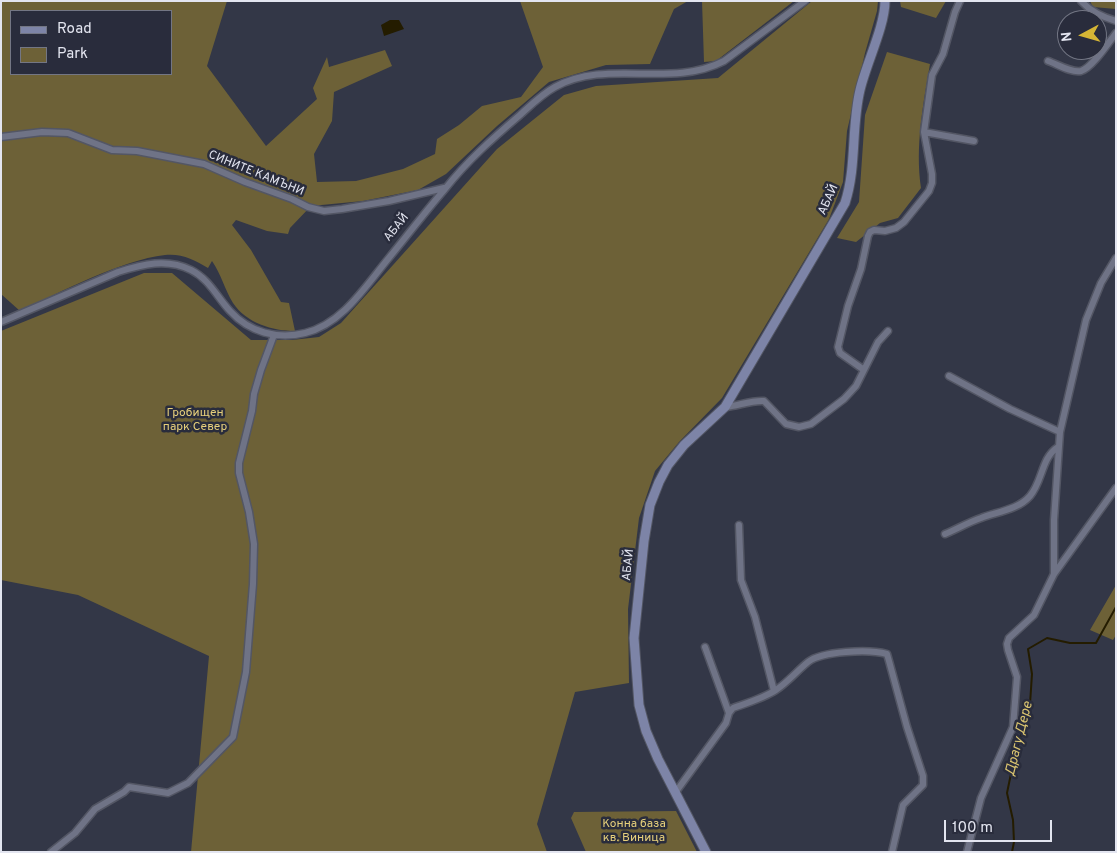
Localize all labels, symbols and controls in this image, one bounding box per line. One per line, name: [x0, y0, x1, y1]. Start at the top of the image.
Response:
legend: [10, 10, 172, 75]
north arrow: [1057, 10, 1107, 60]
text: Road: [57, 20, 92, 39]
text: N: [1059, 31, 1077, 42]
text: Park: [57, 45, 88, 64]
street label: СИНИТЕ КАМЪНИ: [206, 148, 306, 200]
street label: АБАЙ: [816, 183, 842, 217]
street label: АБАЙ: [381, 211, 413, 245]
park label: Гробищен парк Север: [163, 407, 227, 435]
street label: АБАЙ: [620, 548, 638, 582]
water label: Драгу Дере: [1003, 700, 1037, 778]
scale bar: [947, 810, 1054, 842]
park label: Конна база кв. Виница: [602, 818, 666, 846]
text: 100 m: [952, 819, 993, 838]

